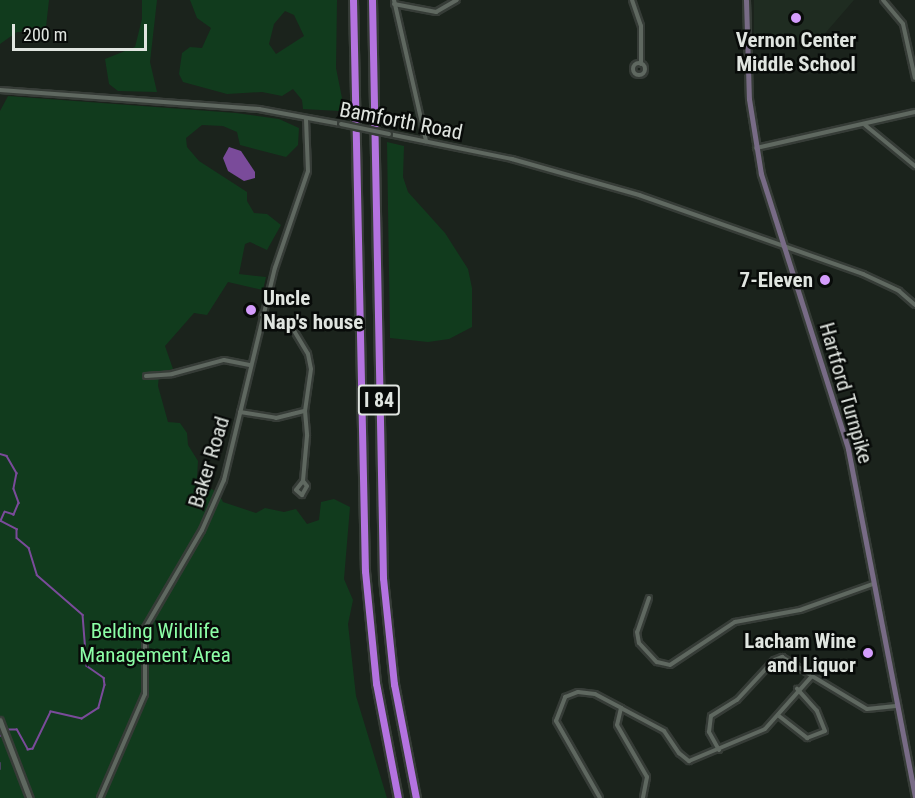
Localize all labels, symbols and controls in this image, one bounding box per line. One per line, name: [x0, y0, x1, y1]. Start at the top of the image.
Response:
marker: Vernon Center Middle School: [789, 11, 803, 25]
scale bar: [15, 12, 150, 50]
text: 200 m: [23, 24, 67, 45]
place label: Vernon Center Middle School: [736, 27, 856, 77]
street label: Bamforth Road: [337, 97, 465, 145]
place label: 7-Eleven: [740, 267, 813, 293]
marker: 7-Eleven: [818, 273, 832, 287]
place label: Uncle Nap's house: [263, 285, 363, 335]
marker: Uncle Nap's house: [244, 303, 258, 317]
street label: Hartford Turnpike: [814, 319, 878, 467]
road number: I 84: [356, 383, 401, 417]
street label: Baker Road: [183, 413, 235, 511]
park label: Belding Wildlife Management Area: [79, 618, 231, 668]
place label: Lacham Wine and Liquor: [744, 628, 856, 678]
marker: Lacham Wine and Liquor: [861, 646, 875, 660]

